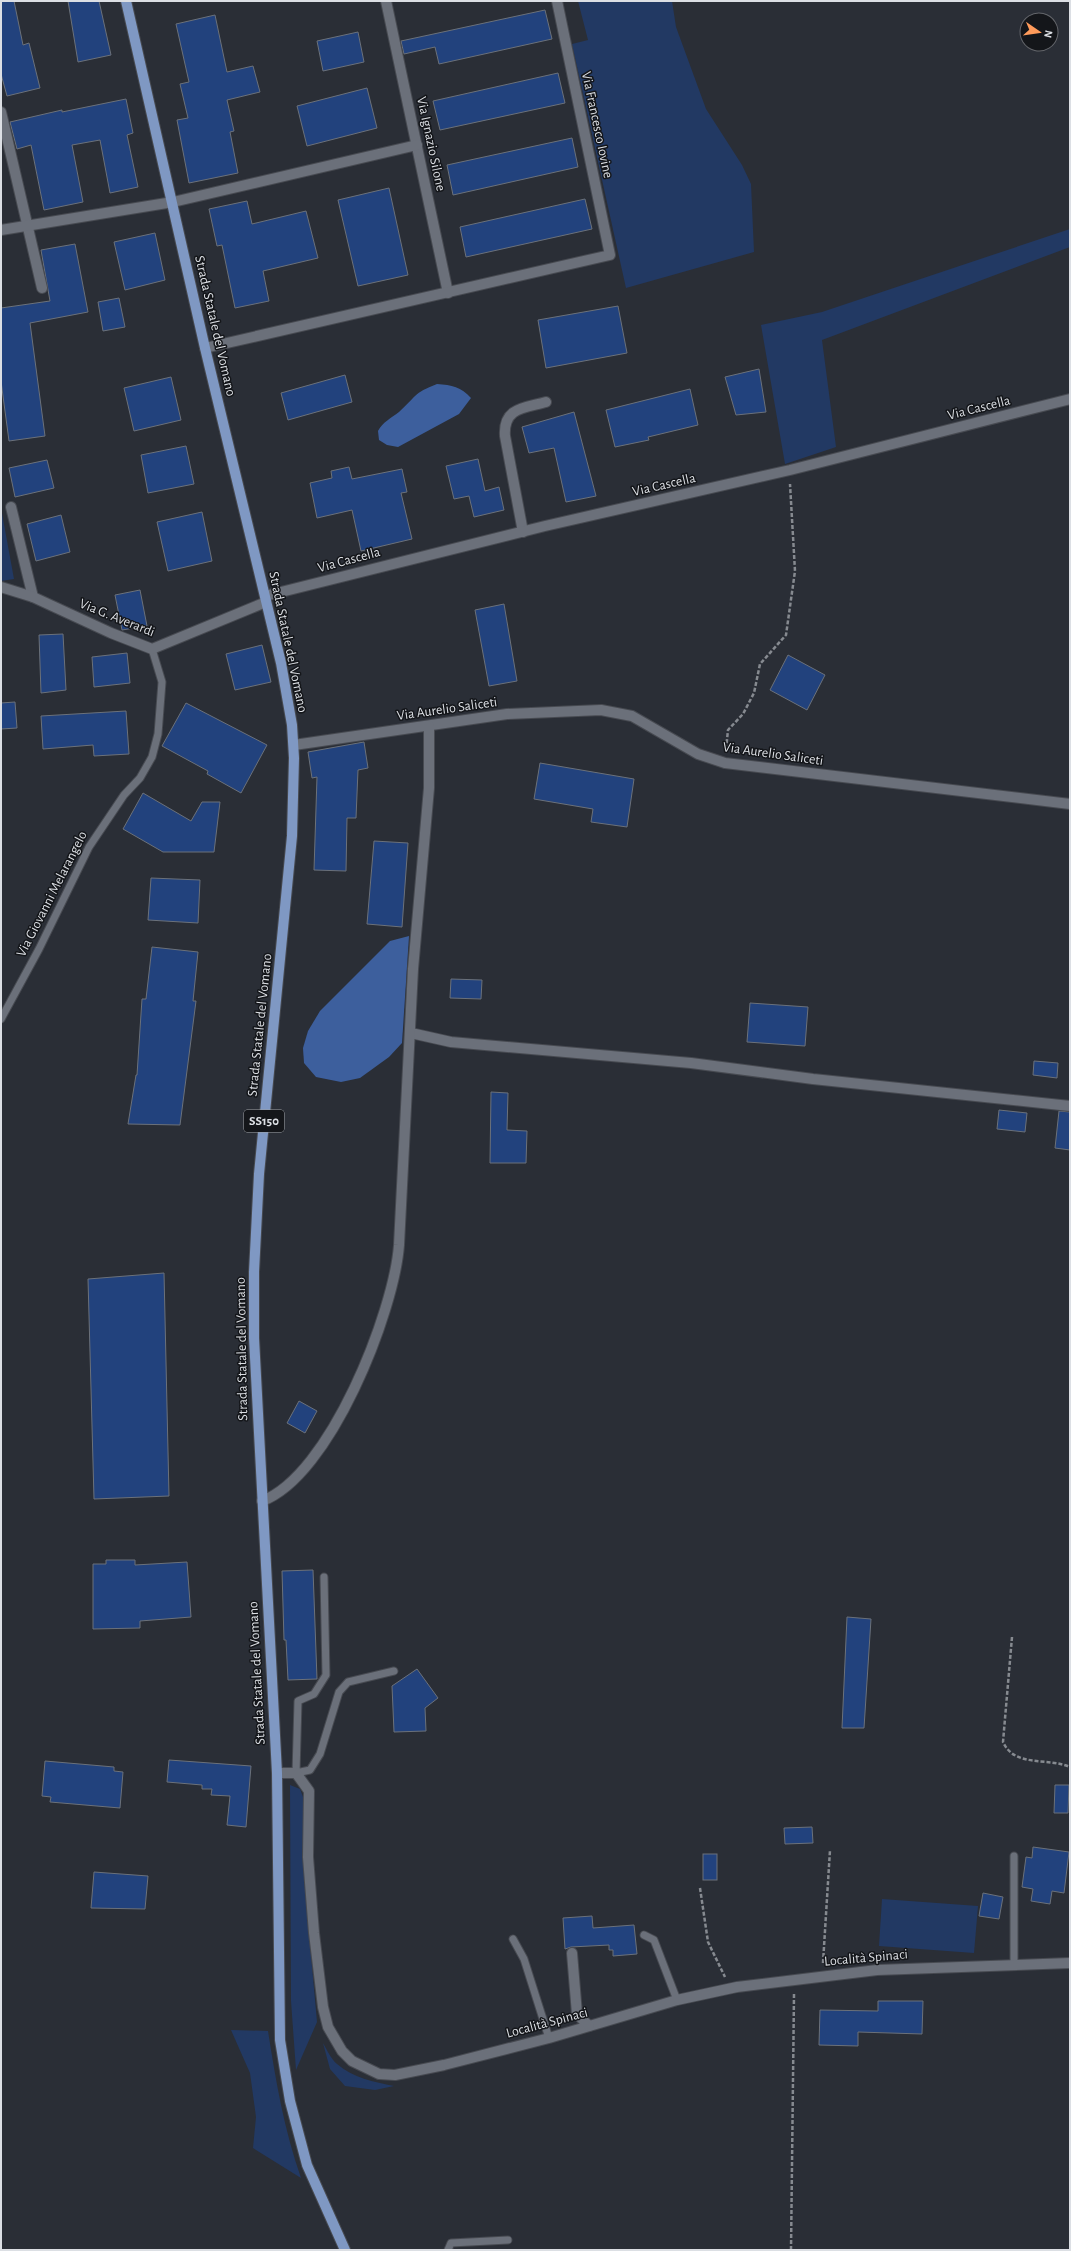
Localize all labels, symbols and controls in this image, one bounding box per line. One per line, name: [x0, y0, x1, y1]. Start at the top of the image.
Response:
north arrow: [1019, 12, 1059, 52]
text: N: [1042, 29, 1054, 39]
street label: Via Francesco Iovine: [579, 71, 615, 179]
street label: Via Ignazio Silone: [414, 96, 448, 192]
street label: Strada Statale del Vomano: [192, 254, 238, 398]
street label: Via Cascella: [946, 393, 1012, 423]
street label: Via Cascella: [631, 471, 697, 499]
street label: Via Cascella: [316, 545, 382, 575]
street label: Strada Statale del Vomano: [266, 570, 310, 714]
street label: Via G. Averardi: [77, 597, 157, 639]
street label: Via Aurelio Saliceti: [396, 695, 498, 723]
street label: Via Aurelio Saliceti: [722, 740, 824, 768]
street label: Via Giovanni Melarangelo: [14, 829, 90, 959]
street label: Strada Statale del Vomano: [246, 953, 274, 1097]
road number: SS150: [244, 1110, 284, 1132]
street label: Strada Statale del Vomano: [234, 1277, 250, 1421]
street label: Strada Statale del Vomano: [246, 1601, 268, 1745]
street label: Località Spinaci: [824, 1947, 908, 1969]
street label: Località Spinaci: [505, 2005, 589, 2041]

